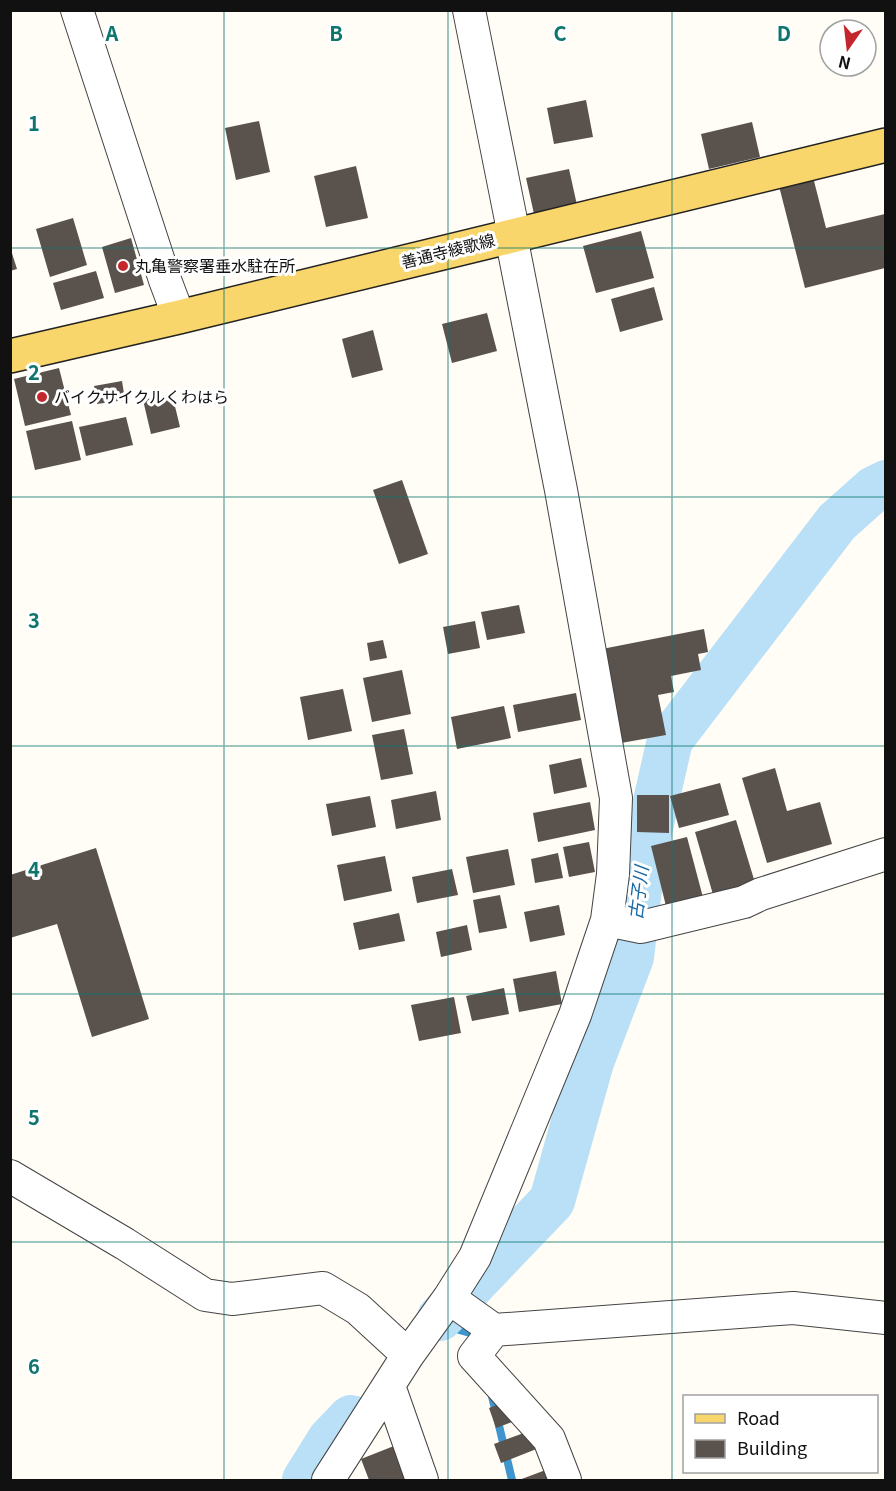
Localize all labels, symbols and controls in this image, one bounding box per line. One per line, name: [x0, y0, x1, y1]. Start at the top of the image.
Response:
text: A: [105, 18, 119, 47]
text: B: [329, 18, 343, 47]
text: C: [553, 18, 567, 47]
text: D: [777, 18, 791, 47]
north arrow: [818, 18, 878, 78]
text: N: [835, 50, 853, 77]
text: 1: [28, 108, 40, 137]
street label: 善通寺綾歌線: [398, 227, 497, 273]
place label: 丸亀警察署垂水駐在所: [135, 253, 295, 277]
marker: 丸亀警察署垂水駐在所: [116, 259, 130, 273]
text: 2: [28, 357, 40, 386]
place label: バイクサイクルくわはら: [54, 384, 229, 408]
marker: バイクサイクルくわはら: [35, 390, 49, 404]
text: 3: [28, 605, 40, 634]
text: 4: [28, 854, 40, 883]
water label: 古子川: [621, 862, 653, 921]
text: 5: [28, 1102, 40, 1131]
text: 6: [28, 1351, 40, 1380]
legend: [683, 1395, 878, 1473]
text: Road: [737, 1404, 780, 1430]
text: Building: [737, 1434, 807, 1460]

